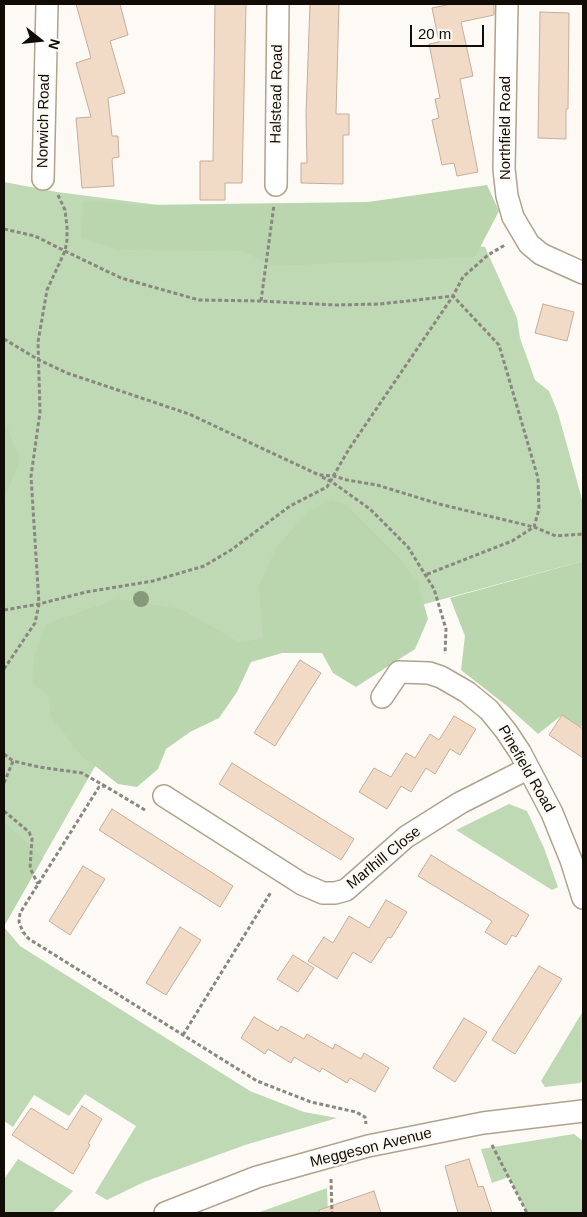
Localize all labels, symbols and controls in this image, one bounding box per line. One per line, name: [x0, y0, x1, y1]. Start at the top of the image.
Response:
north arrow: [15, 15, 65, 65]
scale bar: [412, 15, 486, 47]
text: 20 m: [418, 25, 451, 42]
text: N: [45, 37, 64, 51]
street label: Halstead Road: [267, 44, 287, 144]
street label: Norwich Road: [34, 74, 54, 168]
street label: Northfield Road: [497, 76, 515, 180]
street label: Pinefield Road: [494, 722, 558, 816]
street label: Marlhill Close: [343, 823, 425, 893]
street label: Meggeson Avenue: [308, 1124, 434, 1172]

